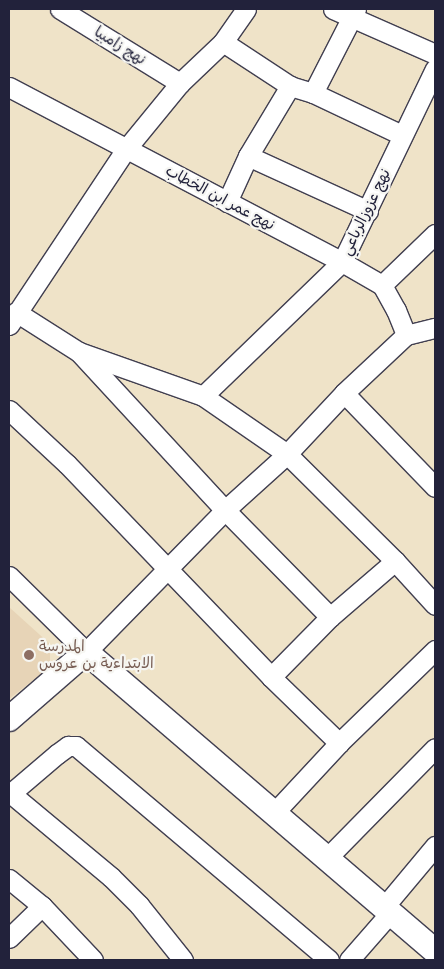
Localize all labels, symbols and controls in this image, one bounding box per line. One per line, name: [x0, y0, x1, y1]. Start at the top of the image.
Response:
street label: نهج زامبيا: [91, 23, 149, 69]
street label: نهج عمر ابن الخطاب: [162, 162, 278, 234]
street label: نهج عزوزالرباعي: [337, 166, 395, 258]
place label: المدرسة الابتداءية بن عروس: [39, 637, 154, 672]
marker: المدرسة الابتداءية بن عروس: [23, 649, 35, 661]

